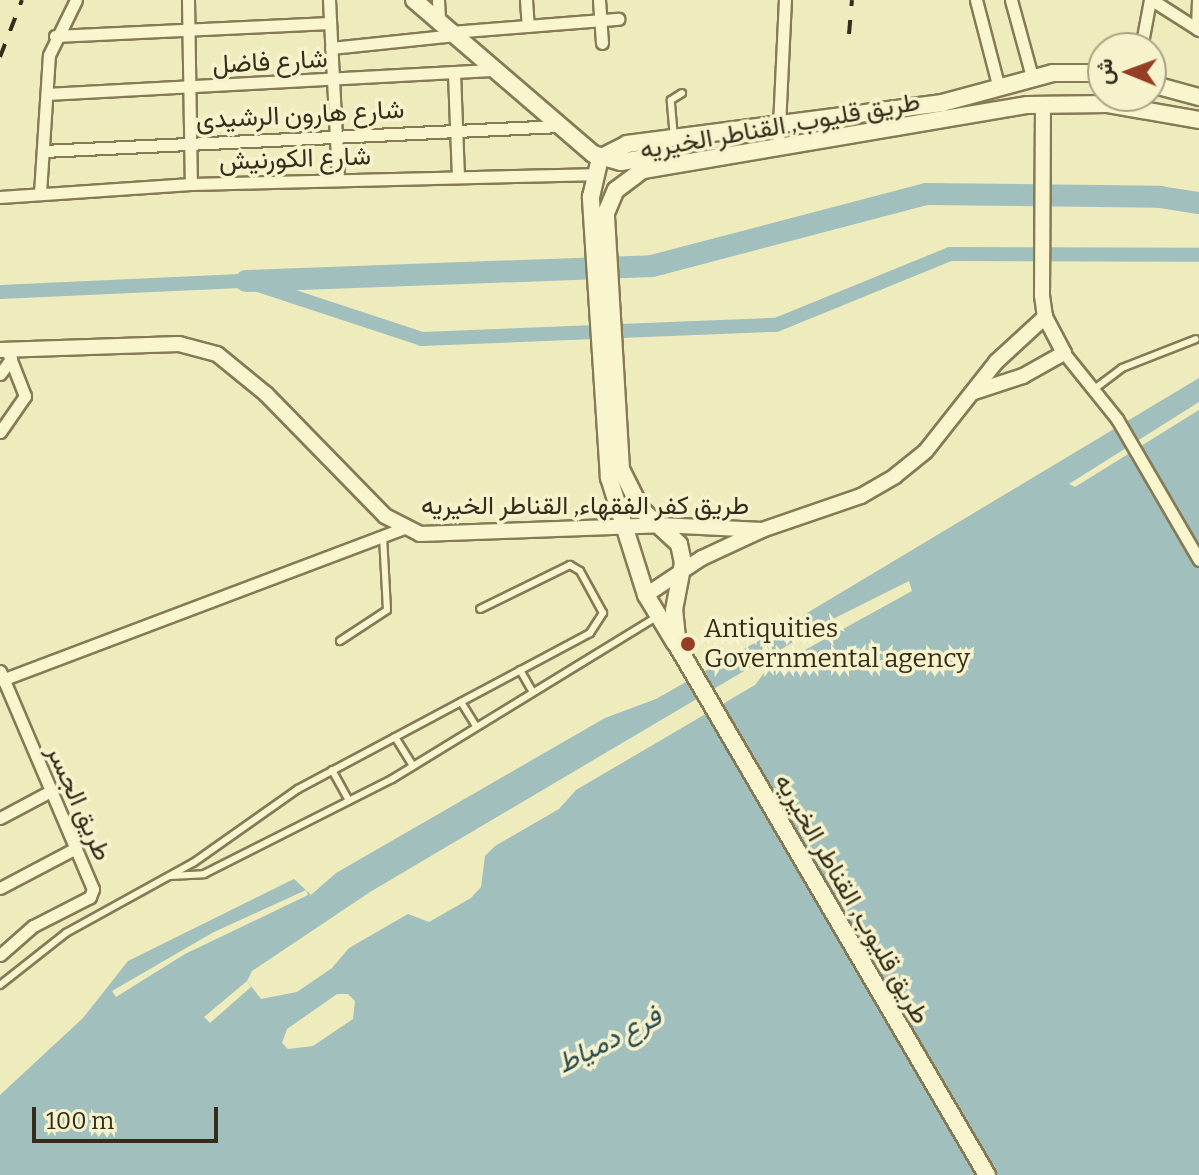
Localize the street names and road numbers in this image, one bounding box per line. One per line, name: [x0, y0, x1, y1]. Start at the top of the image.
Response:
street label: شارع فاضل: [212, 43, 328, 81]
street label: طريق قليوب, القناطر الخيريه: [637, 86, 923, 166]
street label: شارع هارون الرشيدى: [195, 94, 405, 136]
street label: شارع الكورنيش: [219, 141, 371, 177]
street label: طريق كفر الفقهاء, القناطر الخيريه: [421, 490, 749, 522]
street label: طريق الجسر: [40, 740, 118, 866]
street label: طريق قليوب, القناطر الخيريه: [767, 768, 937, 1030]

